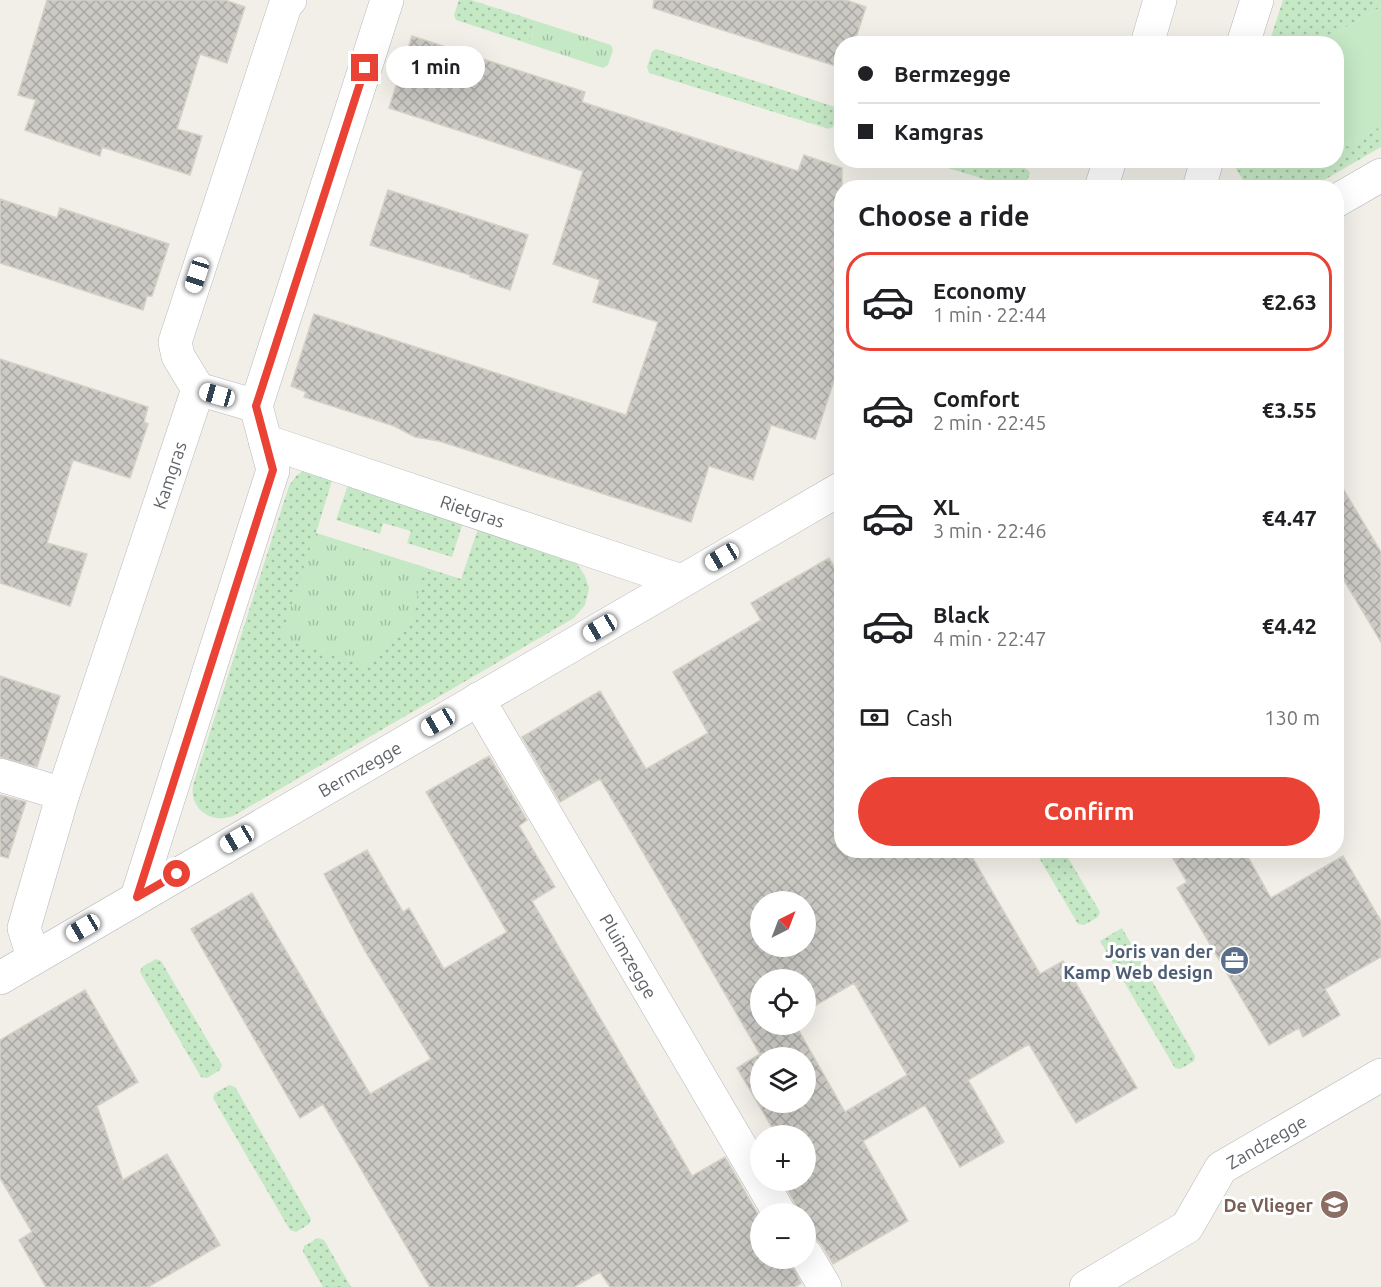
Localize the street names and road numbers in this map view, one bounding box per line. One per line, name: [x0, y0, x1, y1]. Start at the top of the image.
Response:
street label: Kamgras: [149, 439, 190, 512]
street label: Rietgras: [438, 491, 508, 531]
street label: Bermzegge: [315, 737, 405, 801]
street label: Pluimzegge: [596, 910, 661, 1002]
street label: Zandzegge: [1223, 1111, 1310, 1173]

